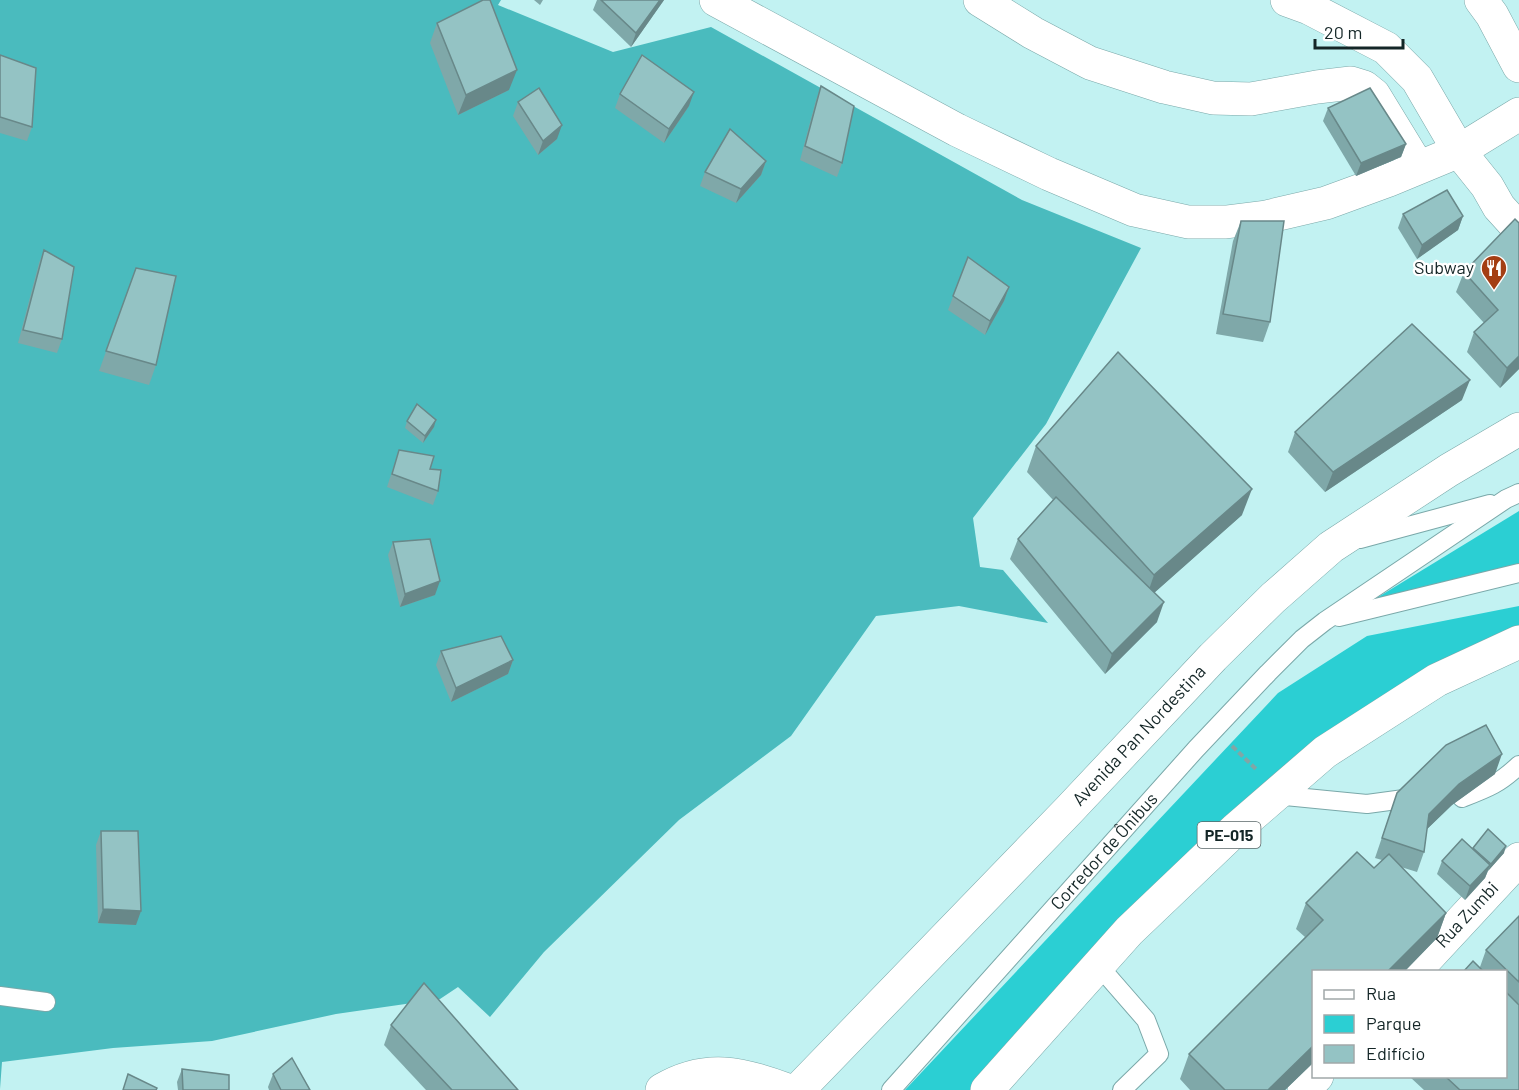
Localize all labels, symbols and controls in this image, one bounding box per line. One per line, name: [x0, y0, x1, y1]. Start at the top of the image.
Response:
scale bar: [1315, 12, 1404, 50]
text: 20 m: [1324, 21, 1362, 43]
restaurant icon: Subway: [1479, 253, 1509, 291]
place label: Subway: [1414, 256, 1474, 278]
street label: Avenida Pan Nordestina: [1067, 660, 1210, 810]
street label: Corredor de Ônibus: [1045, 788, 1162, 914]
road number: PE-015: [1198, 822, 1260, 848]
street label: Rua Zumbi: [1430, 877, 1502, 952]
legend: [1312, 970, 1507, 1078]
text: Rua: [1366, 982, 1396, 1004]
text: Parque: [1366, 1012, 1421, 1034]
text: Edifício: [1366, 1042, 1425, 1064]

